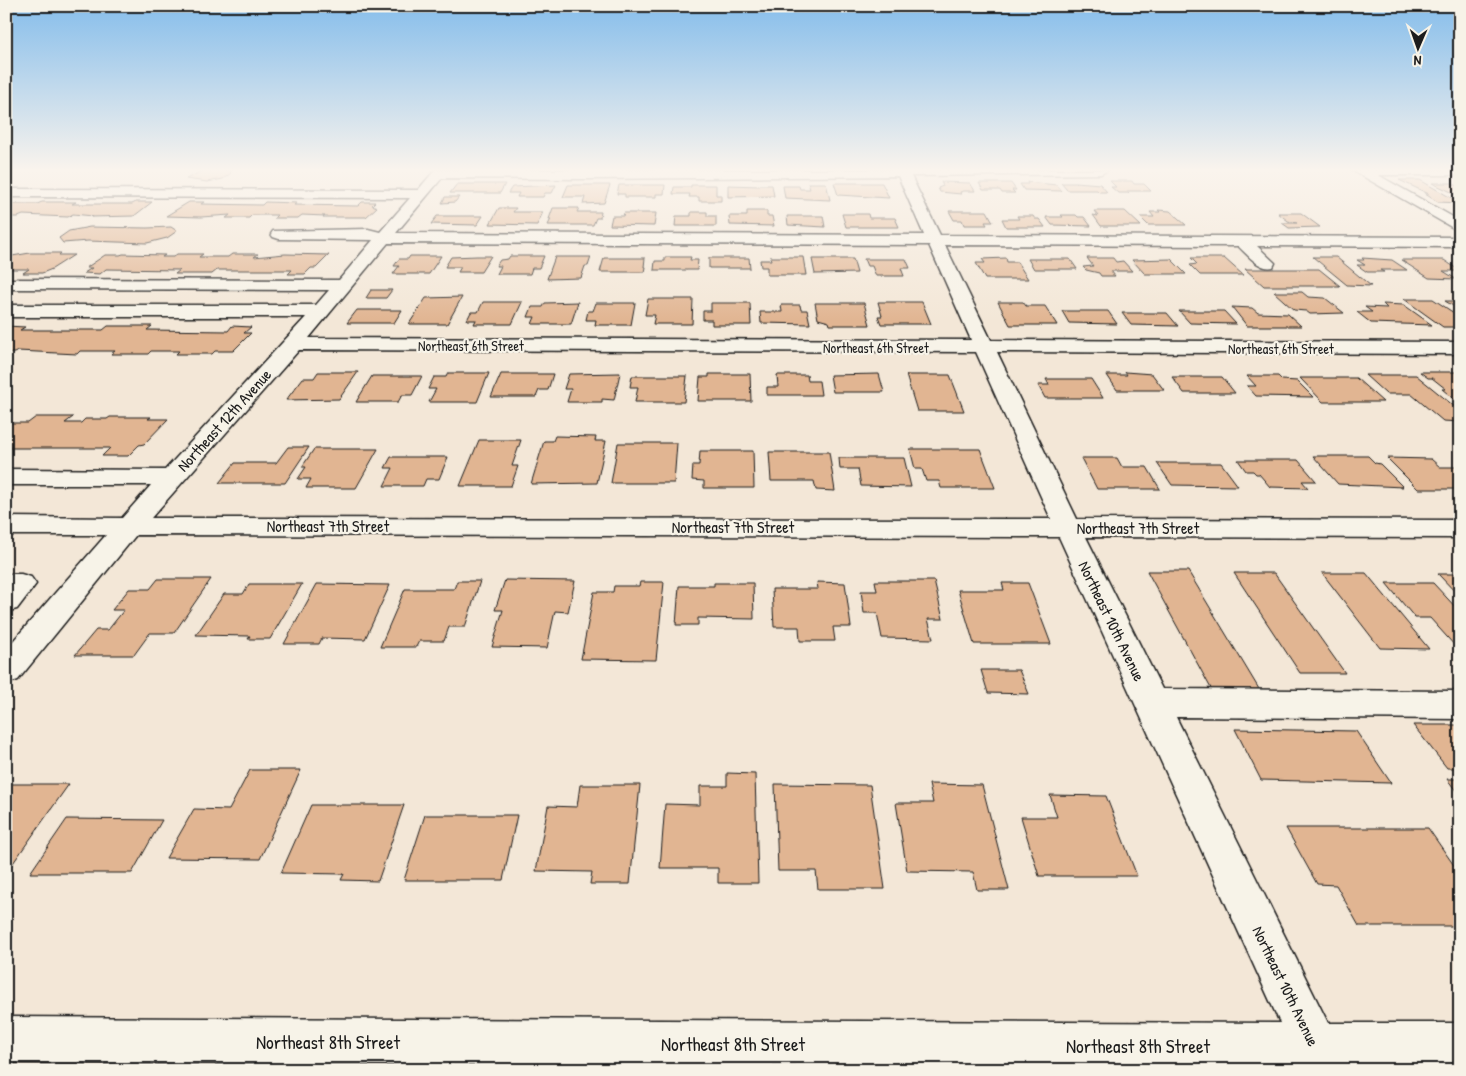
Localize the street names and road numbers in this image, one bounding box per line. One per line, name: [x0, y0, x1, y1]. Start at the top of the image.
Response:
street label: Northeast 6th Street: [418, 336, 524, 355]
street label: Northeast 6th Street: [823, 338, 929, 357]
street label: Northeast 6th Street: [1228, 339, 1334, 358]
street label: Northeast 12th Avenue: [172, 363, 276, 476]
street label: Northeast 7th Street: [267, 515, 390, 537]
street label: Northeast 7th Street: [672, 516, 795, 538]
street label: Northeast 7th Street: [1077, 517, 1200, 539]
street label: Northeast 10th Avenue: [1073, 557, 1151, 685]
street label: Northeast 10th Avenue: [1247, 922, 1325, 1050]
street label: Northeast 8th Street: [256, 1029, 401, 1055]
street label: Northeast 8th Street: [661, 1031, 806, 1057]
street label: Northeast 8th Street: [1066, 1033, 1211, 1059]

